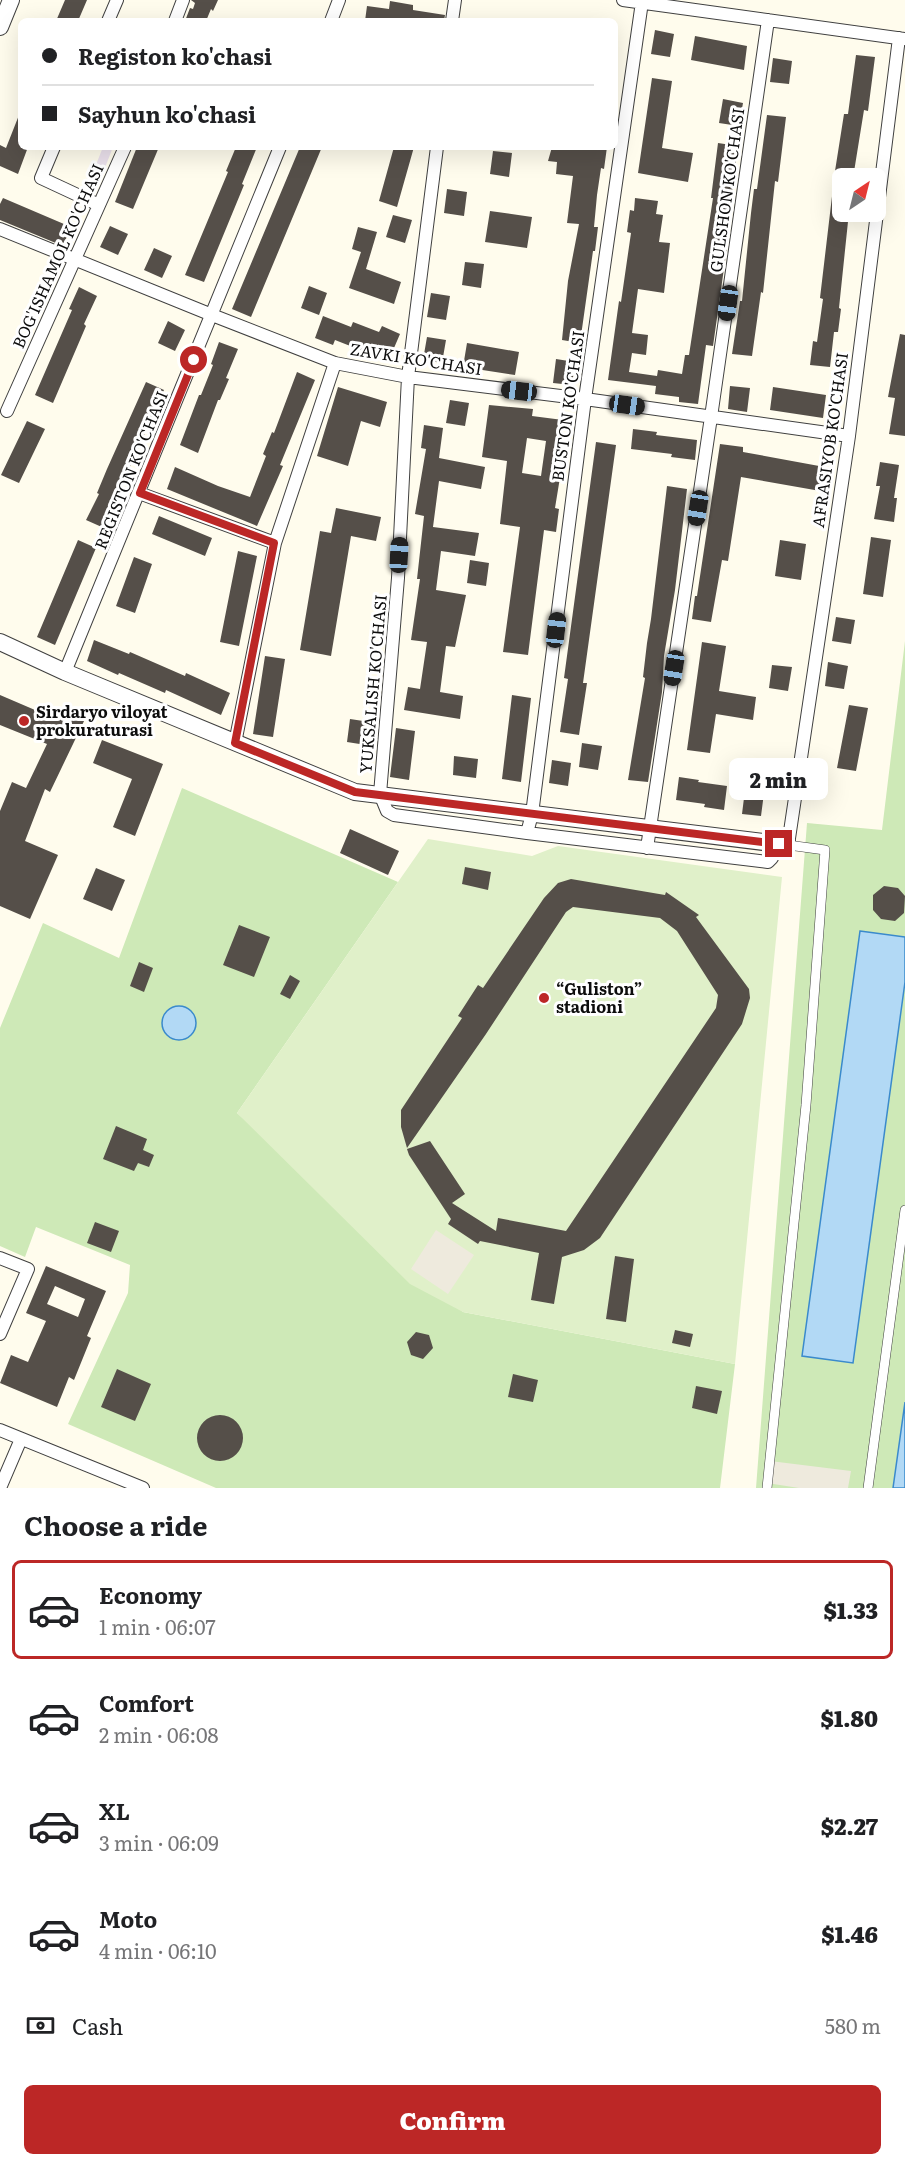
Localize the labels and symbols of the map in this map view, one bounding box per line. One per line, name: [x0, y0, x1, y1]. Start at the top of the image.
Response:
street label: GULSHON KO'CHASI: [703, 106, 749, 274]
street label: BOG'ISHAMOL KO'CHASI: [5, 159, 109, 352]
north arrow: [832, 168, 886, 222]
car: [717, 284, 739, 322]
street label: BUSTON KO'CHASI: [545, 329, 589, 483]
street label: ZAVKI KO'CHASI: [348, 336, 484, 380]
route start: [180, 346, 207, 373]
street label: AFRASIYOB KO'CHASI: [805, 351, 853, 529]
car: [500, 380, 538, 402]
street label: REGISTON KO'CHASI: [87, 387, 173, 553]
car: [608, 394, 646, 416]
car: [686, 489, 710, 527]
car: [389, 537, 409, 573]
street label: YUKSALISH KO'CHASI: [352, 593, 392, 774]
car: [545, 611, 567, 649]
car: [662, 649, 686, 687]
place label: Sirdaryo viloyat prokuraturasi: [36, 699, 168, 741]
marker: Sirdaryo viloyat prokuraturasi: [17, 714, 31, 728]
callout: 2 min: [730, 757, 828, 799]
route end: [765, 830, 792, 857]
place label: “Guliston” stadioni: [556, 976, 642, 1018]
marker: “Guliston” stadioni: [537, 991, 551, 1005]

